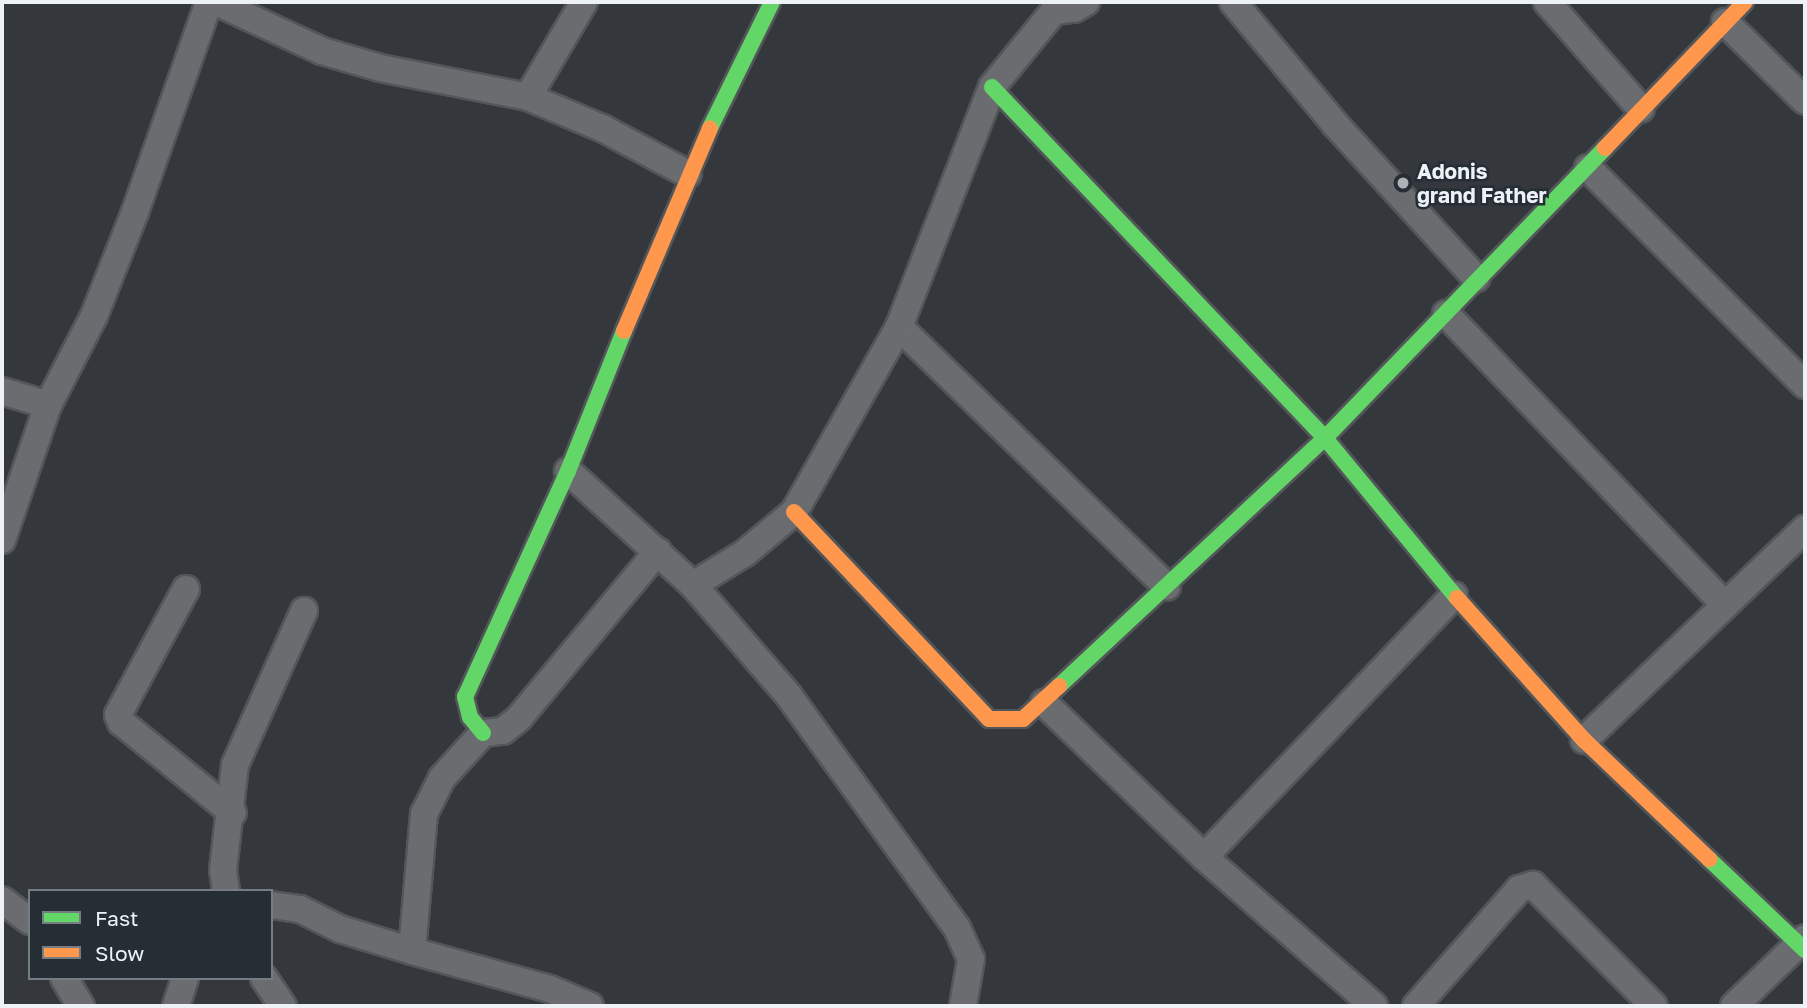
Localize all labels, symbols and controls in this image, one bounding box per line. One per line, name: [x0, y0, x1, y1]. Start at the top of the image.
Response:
place label: Adonis grand Father: [1417, 158, 1547, 208]
marker: Adonis grand Father: [1395, 175, 1411, 191]
legend: [28, 889, 273, 980]
text: Fast: [95, 905, 138, 931]
text: Slow: [95, 940, 144, 966]

